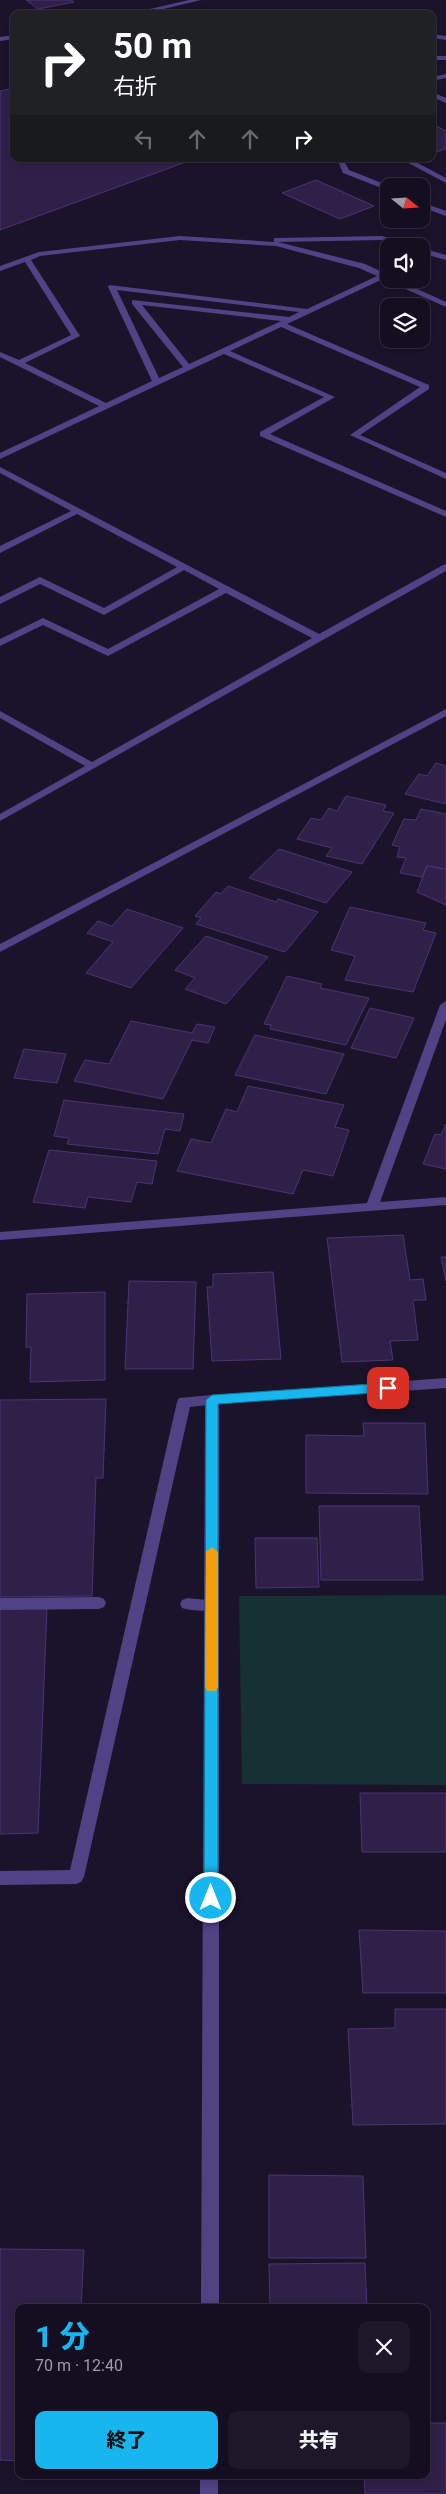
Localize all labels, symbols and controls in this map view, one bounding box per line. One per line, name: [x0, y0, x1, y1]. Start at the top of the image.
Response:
text: 50 m: [113, 26, 192, 67]
icon: right: [30, 30, 95, 95]
text: 右折: [113, 74, 157, 99]
icon: left: [130, 125, 158, 153]
icon: ahead: [183, 125, 211, 153]
icon: ahead: [236, 125, 264, 153]
icon: right: [289, 125, 317, 153]
north arrow: [380, 178, 430, 228]
map controls: [380, 178, 430, 348]
button: sound: [380, 238, 430, 288]
button: layers: [380, 298, 430, 348]
pin: [367, 1367, 409, 1409]
icon: arrive: [374, 1374, 402, 1402]
position arrow: [184, 1871, 236, 1923]
text: 1 分: [35, 2319, 90, 2354]
button: close: [358, 2321, 410, 2373]
text: 70 m · 12:40: [35, 2356, 123, 2375]
button: 終了: [35, 2411, 218, 2469]
button: 共有: [228, 2411, 410, 2469]

